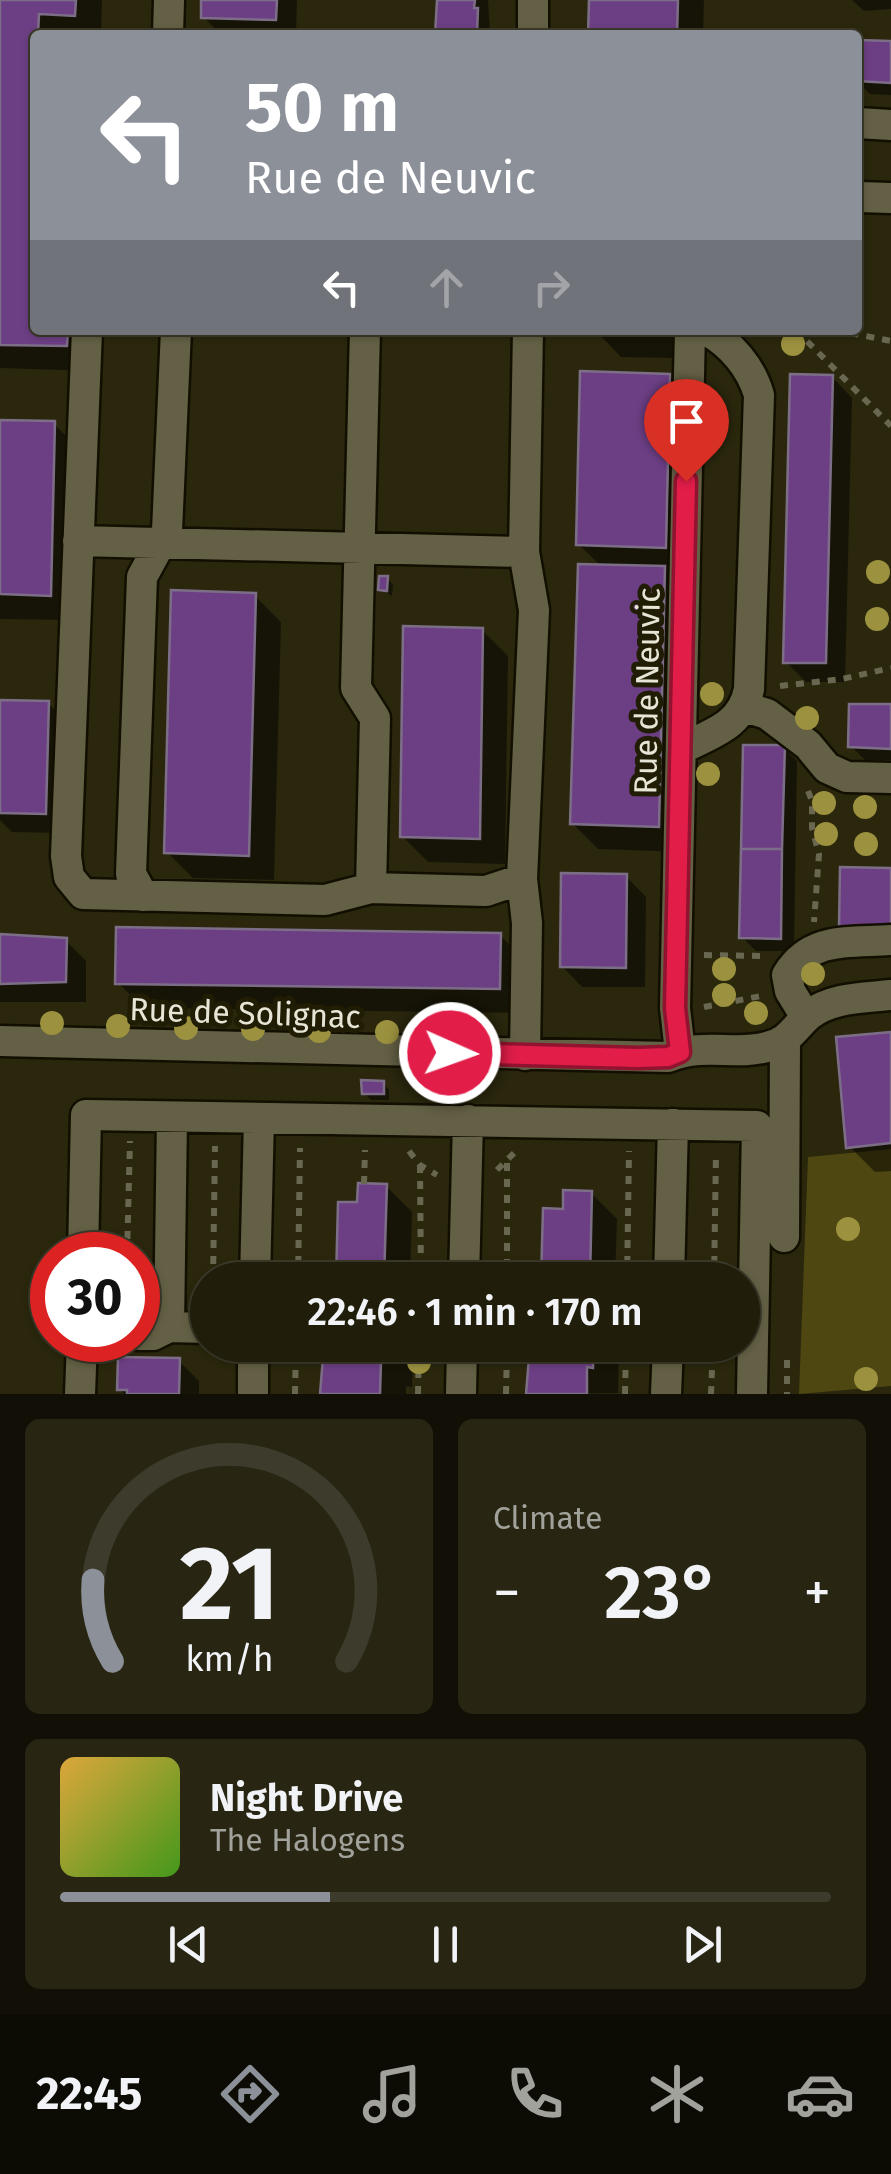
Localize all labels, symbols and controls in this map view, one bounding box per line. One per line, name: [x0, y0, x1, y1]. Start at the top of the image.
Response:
text: 50 m: [245, 66, 399, 150]
icon: left: [80, 70, 210, 200]
text: Rue de Neuvic: [245, 151, 536, 205]
icon: left: [314, 260, 369, 315]
icon: ahead: [419, 260, 474, 315]
icon: right: [524, 260, 579, 315]
pin: [644, 379, 729, 482]
icon: arrive: [659, 394, 714, 449]
street label: Rue de Neuvic: [626, 587, 668, 795]
street label: Rue de Solignac: [129, 990, 361, 1036]
position arrow: [398, 1001, 502, 1105]
speed limit sign: 30: [30, 1232, 160, 1362]
text: 22:46 · 1 min · 170 m: [308, 1289, 642, 1335]
text: Climate: [493, 1499, 602, 1537]
text: 21: [179, 1522, 279, 1647]
text: 23°: [604, 1548, 720, 1638]
text: −: [493, 1560, 521, 1626]
text: +: [804, 1560, 831, 1626]
text: km/h: [185, 1638, 273, 1680]
text: Night Drive: [210, 1775, 403, 1821]
text: The Halogens: [210, 1821, 405, 1859]
icon: previous: [161, 1917, 216, 1972]
icon: pause: [418, 1917, 473, 1972]
icon: next: [675, 1917, 730, 1972]
icon: directions: [215, 2059, 285, 2129]
icon: music: [357, 2059, 427, 2129]
icon: phone: [500, 2059, 570, 2129]
icon: climate: [642, 2059, 712, 2129]
icon: car: [785, 2059, 855, 2129]
text: 22:45: [36, 2067, 142, 2121]

